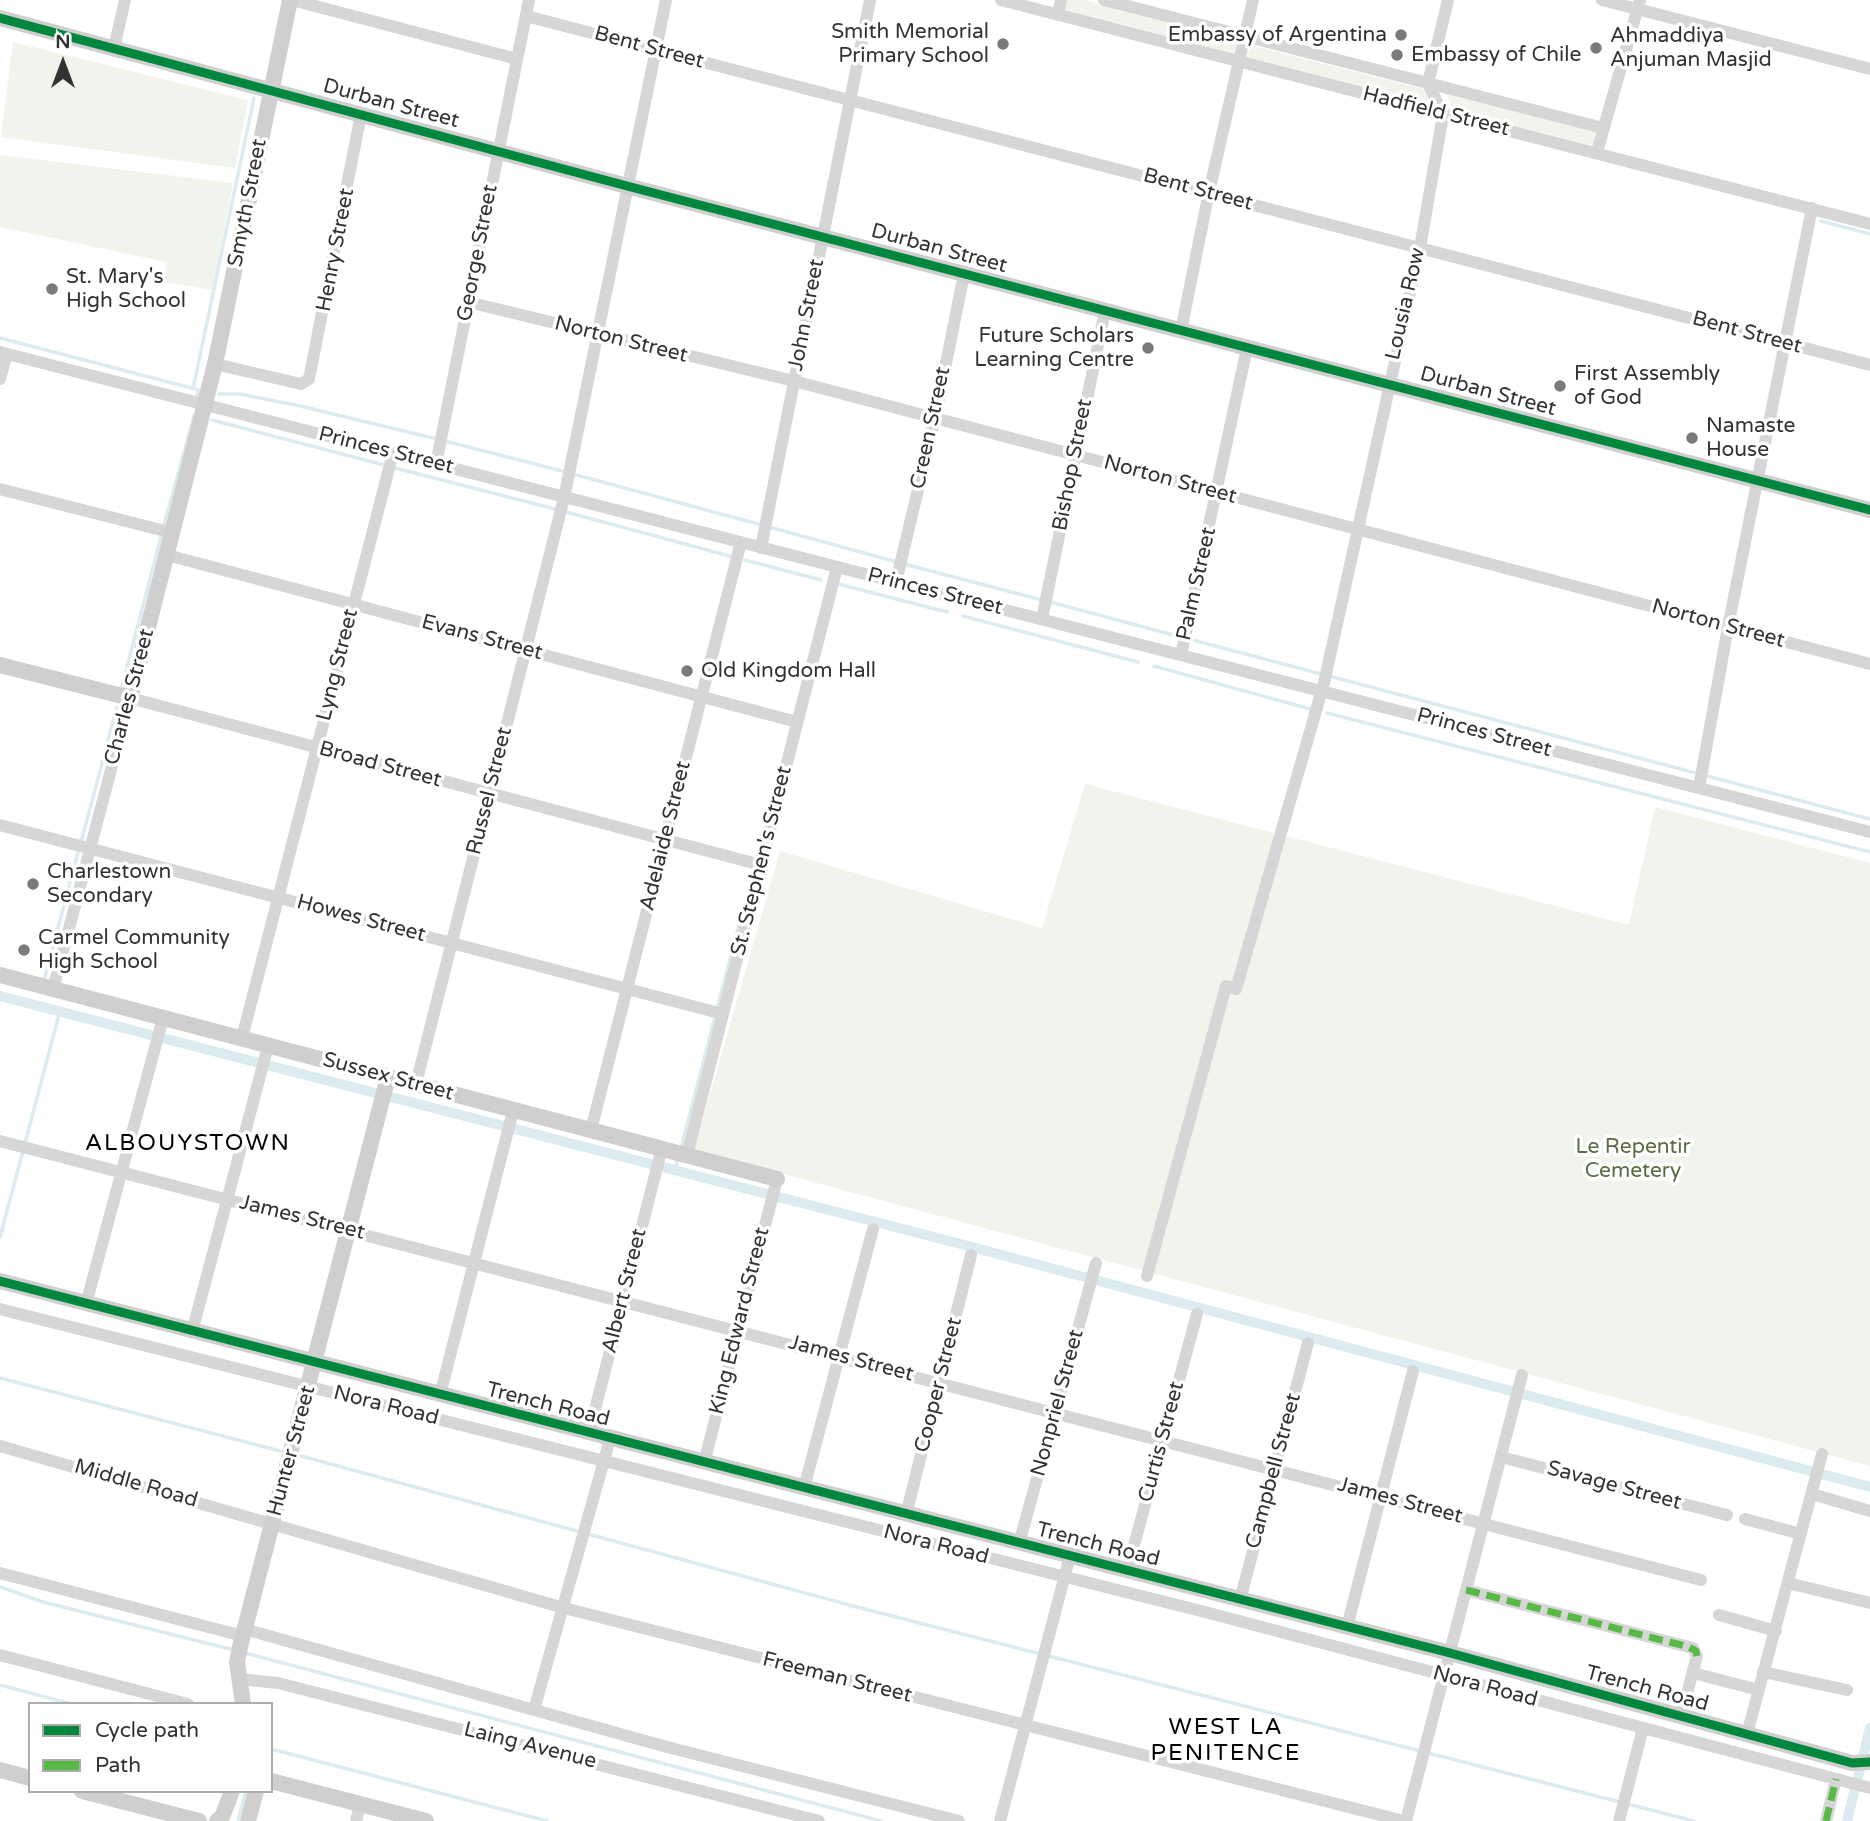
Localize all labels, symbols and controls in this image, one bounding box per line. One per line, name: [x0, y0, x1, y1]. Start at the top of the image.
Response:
place label: Smith Memorial Primary School: [831, 19, 989, 69]
street label: Bent Street: [591, 21, 707, 75]
place label: Embassy of Argentina: [1168, 22, 1387, 48]
place label: Ahmaddiya Anjuman Masjid: [1610, 23, 1772, 73]
marker: Embassy of Argentina: [1393, 27, 1409, 43]
north arrow: [28, 28, 98, 98]
text: N: [55, 31, 71, 53]
marker: Smith Memorial Primary School: [995, 36, 1011, 52]
marker: Ahmaddiya Anjuman Masjid: [1588, 40, 1604, 56]
place label: Embassy of Chile: [1411, 42, 1581, 68]
marker: Embassy of Chile: [1389, 47, 1405, 63]
street label: Durban Street: [320, 74, 462, 134]
street label: Hadfield Street: [1360, 82, 1512, 142]
street label: Smyth Street: [223, 137, 273, 269]
street label: Bent Street: [1140, 163, 1256, 217]
street label: George Street: [452, 182, 504, 324]
street label: Henry Street: [312, 186, 360, 314]
street label: Durban Street: [868, 219, 1010, 279]
street label: Lousia Row: [1381, 245, 1431, 363]
street label: John Street: [784, 257, 830, 373]
place label: St. Mary's High School: [66, 264, 186, 314]
marker: St. Mary's High School: [44, 281, 60, 297]
street label: Bent Street: [1689, 306, 1805, 360]
street label: Norton Street: [552, 311, 690, 369]
place label: Future Scholars Learning Centre: [974, 323, 1134, 373]
marker: Future Scholars Learning Centre: [1140, 340, 1156, 356]
place label: First Assembly of God: [1574, 361, 1720, 411]
street label: Durban Street: [1417, 362, 1559, 422]
street label: Creen Street: [906, 365, 956, 491]
marker: First Assembly of God: [1552, 378, 1568, 394]
street label: Bishop Street: [1048, 397, 1098, 533]
place label: Namaste House: [1706, 413, 1796, 463]
street label: Princes Street: [316, 422, 456, 480]
marker: Namaste House: [1684, 430, 1700, 446]
street label: Norton Street: [1101, 450, 1239, 510]
street label: Palm Street: [1172, 525, 1222, 643]
street label: Princes Street: [865, 563, 1005, 621]
street label: Norton Street: [1649, 594, 1787, 654]
street label: Lyng Street: [312, 606, 364, 724]
street label: Evans Street: [419, 610, 545, 666]
street label: Charles Street: [100, 626, 160, 768]
place label: Old Kingdom Hall: [701, 658, 876, 684]
marker: Old Kingdom Hall: [679, 663, 695, 679]
street label: Princes Street: [1414, 703, 1554, 763]
street label: Russel Street: [462, 725, 518, 857]
street label: Broad Street: [316, 737, 444, 793]
street label: Adelaide Street: [635, 759, 697, 913]
street label: St. Stephen's Street: [726, 764, 798, 958]
place label: Charlestown Secondary: [47, 859, 171, 909]
marker: Charlestown Secondary: [25, 876, 41, 892]
street label: Howes Street: [294, 890, 428, 948]
place label: Carmel Community High School: [38, 925, 230, 975]
marker: Carmel Community High School: [16, 942, 32, 958]
street label: Sussex Street: [320, 1047, 456, 1107]
district label: ALBOUYSTOWN: [86, 1130, 290, 1158]
park label: Le Repentir Cemetery: [1575, 1134, 1691, 1184]
street label: James Street: [237, 1190, 367, 1246]
street label: King Edward Street: [705, 1225, 775, 1417]
street label: Albert Street: [597, 1226, 653, 1356]
street label: Cooper Street: [910, 1315, 968, 1455]
street label: Nonpriel Street: [1026, 1327, 1090, 1479]
street label: James Street: [786, 1330, 916, 1388]
street label: Trench Road: [484, 1378, 612, 1432]
street label: Curtis Street: [1134, 1379, 1190, 1505]
street label: Nora Road: [331, 1381, 441, 1431]
street label: Hunter Street: [262, 1383, 322, 1519]
street label: Campbell Street: [1241, 1390, 1307, 1552]
street label: Middle Road: [71, 1454, 201, 1514]
street label: Savage Street: [1544, 1456, 1684, 1516]
street label: James Street: [1335, 1472, 1465, 1530]
street label: Trench Road: [1034, 1518, 1162, 1572]
street label: Nora Road: [881, 1520, 991, 1570]
street label: Freeman Street: [760, 1647, 914, 1709]
street label: Nora Road: [1430, 1661, 1540, 1713]
street label: Trench Road: [1583, 1661, 1711, 1717]
legend: [28, 1702, 273, 1793]
district label: WEST LA PENITENCE: [1152, 1714, 1300, 1768]
street label: Laing Avenue: [461, 1717, 599, 1775]
text: Cycle path: [95, 1718, 199, 1743]
text: Path: [95, 1753, 141, 1778]

